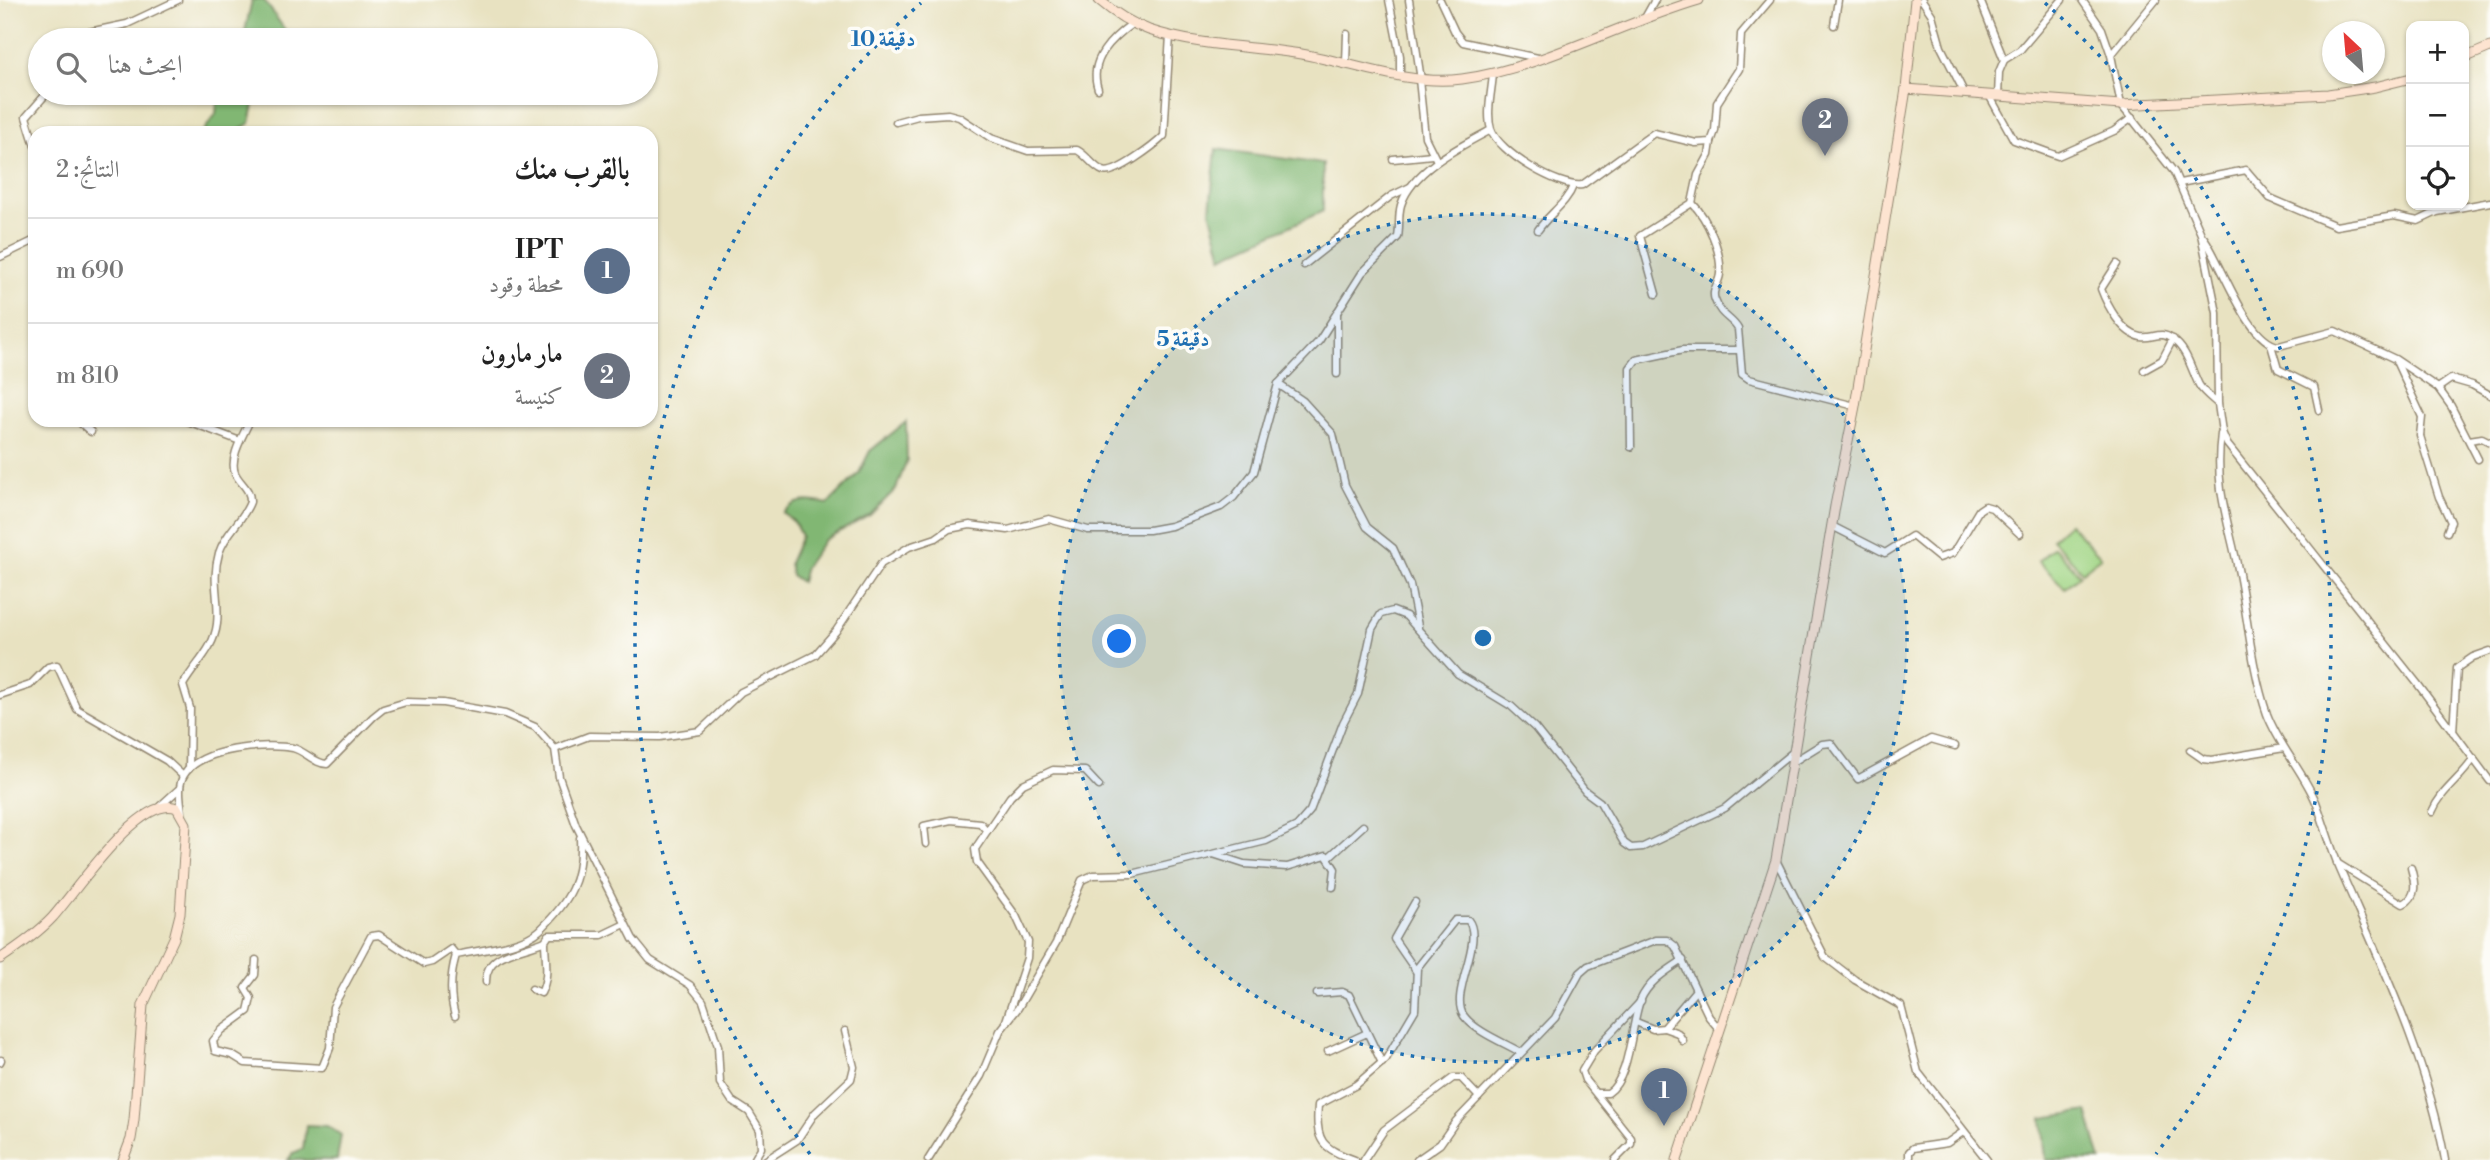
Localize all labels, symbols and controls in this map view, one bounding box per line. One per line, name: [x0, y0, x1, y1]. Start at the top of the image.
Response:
north arrow: [2322, 21, 2385, 84]
map controls: [2406, 21, 2469, 210]
button: +: [2406, 21, 2469, 84]
text: 10 دقيقة: [851, 27, 915, 53]
search box: [28, 28, 658, 105]
icon: search: [52, 48, 90, 86]
text: ابحث هنا: [108, 49, 183, 81]
button: −: [2406, 84, 2469, 147]
pin: 2: [1802, 98, 1848, 156]
button: locate: [2406, 147, 2469, 210]
text: بالقرب منك: [514, 151, 630, 189]
text: النتائج: 2: [56, 156, 119, 184]
text: IPT: [515, 234, 563, 266]
text: 690 m: [56, 257, 124, 285]
text: 1: [601, 257, 613, 285]
text: محطة وقود: [489, 271, 563, 299]
text: 5 دقيقة: [1156, 327, 1210, 353]
text: مار مارون: [481, 338, 563, 370]
text: 810 m: [56, 362, 119, 390]
text: 2: [600, 362, 614, 390]
text: كنيسة: [515, 383, 563, 411]
your location: [1102, 624, 1136, 658]
centre of rings: [1471, 626, 1495, 650]
pin: 1: [1641, 1068, 1687, 1126]

